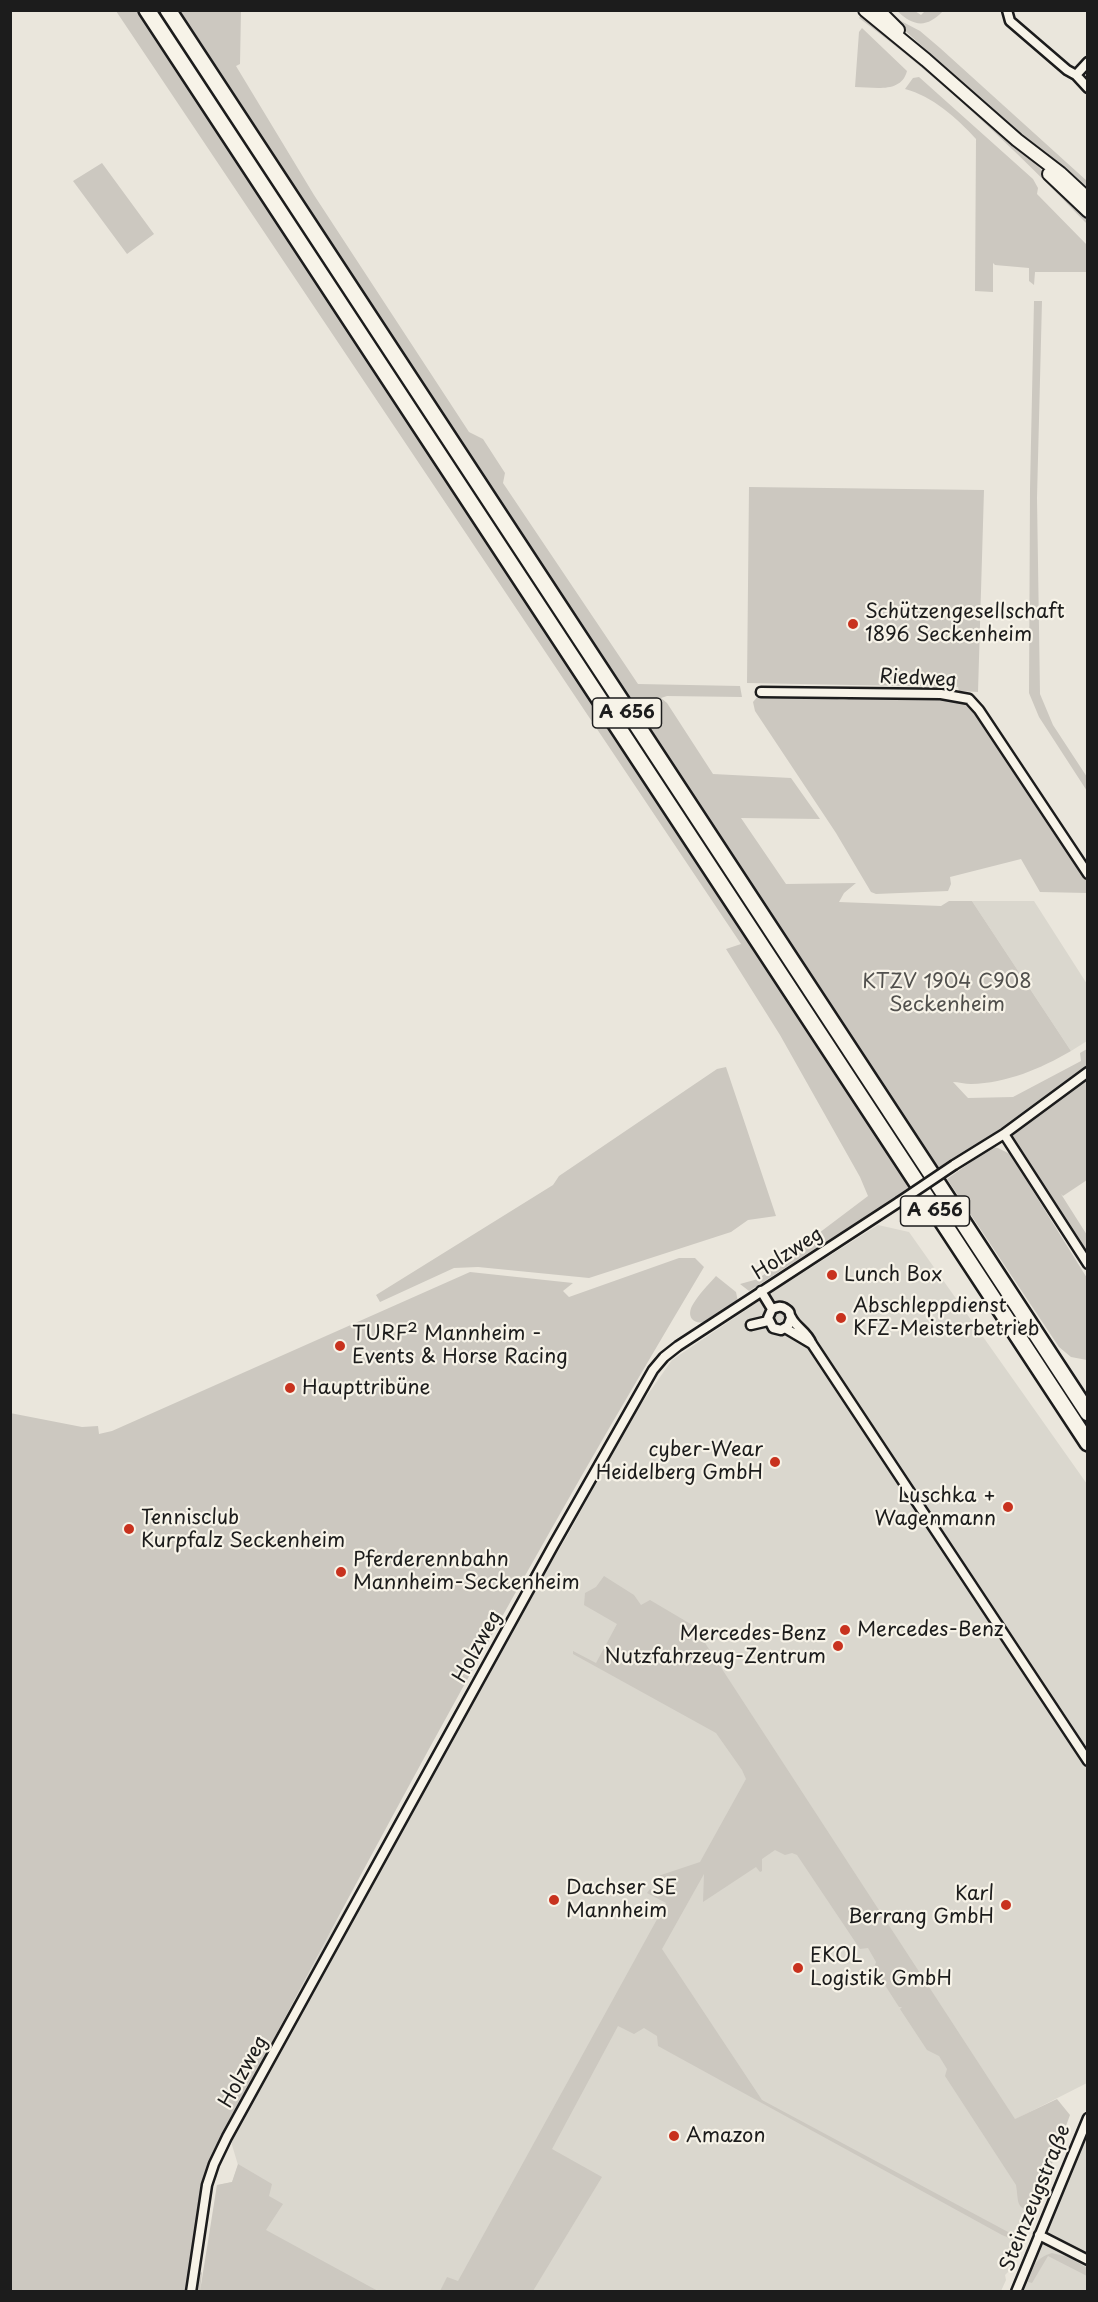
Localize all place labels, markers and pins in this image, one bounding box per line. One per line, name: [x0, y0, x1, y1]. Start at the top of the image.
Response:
place label: Schützengesellschaft 1896 Seckenheim: [865, 600, 1065, 647]
marker: Schützengesellschaft 1896 Seckenheim: [846, 617, 860, 631]
place label: Lunch Box: [844, 1263, 942, 1287]
marker: Lunch Box: [825, 1268, 839, 1282]
place label: Abschleppdienst KFZ-Meisterbetrieb: [853, 1294, 1039, 1341]
marker: Abschleppdienst KFZ-Meisterbetrieb: [834, 1311, 848, 1325]
place label: TURF² Mannheim - Events & Horse Racing: [352, 1322, 568, 1369]
marker: TURF² Mannheim - Events & Horse Racing: [333, 1339, 347, 1353]
place label: Haupttribüne: [302, 1376, 430, 1400]
marker: Haupttribüne: [283, 1381, 297, 1395]
place label: cyber-Wear Heidelberg GmbH: [596, 1438, 763, 1485]
marker: cyber-Wear Heidelberg GmbH: [768, 1455, 782, 1469]
place label: Luschka + Wagenmann: [874, 1484, 996, 1531]
marker: Luschka + Wagenmann: [1001, 1500, 1015, 1514]
place label: Tennisclub Kurpfalz Seckenheim: [141, 1506, 345, 1553]
marker: Tennisclub Kurpfalz Seckenheim: [122, 1522, 136, 1536]
place label: Pferderennbahn Mannheim-Seckenheim: [353, 1548, 580, 1595]
marker: Pferderennbahn Mannheim-Seckenheim: [334, 1565, 348, 1579]
place label: Mercedes-Benz: [857, 1618, 1003, 1642]
place label: Mercedes-Benz Nutzfahrzeug-Zentrum: [604, 1622, 826, 1669]
marker: Mercedes-Benz: [838, 1623, 852, 1637]
marker: Mercedes-Benz Nutzfahrzeug-Zentrum: [831, 1639, 845, 1653]
place label: Dachser SE Mannheim: [566, 1876, 677, 1923]
place label: Karl Berrang GmbH: [848, 1882, 994, 1929]
marker: Dachser SE Mannheim: [547, 1893, 561, 1907]
marker: Karl Berrang GmbH: [999, 1898, 1013, 1912]
place label: EKOL Logistik GmbH: [810, 1944, 952, 1991]
marker: EKOL Logistik GmbH: [791, 1961, 805, 1975]
place label: Amazon: [686, 2124, 765, 2148]
marker: Amazon: [667, 2129, 681, 2143]

